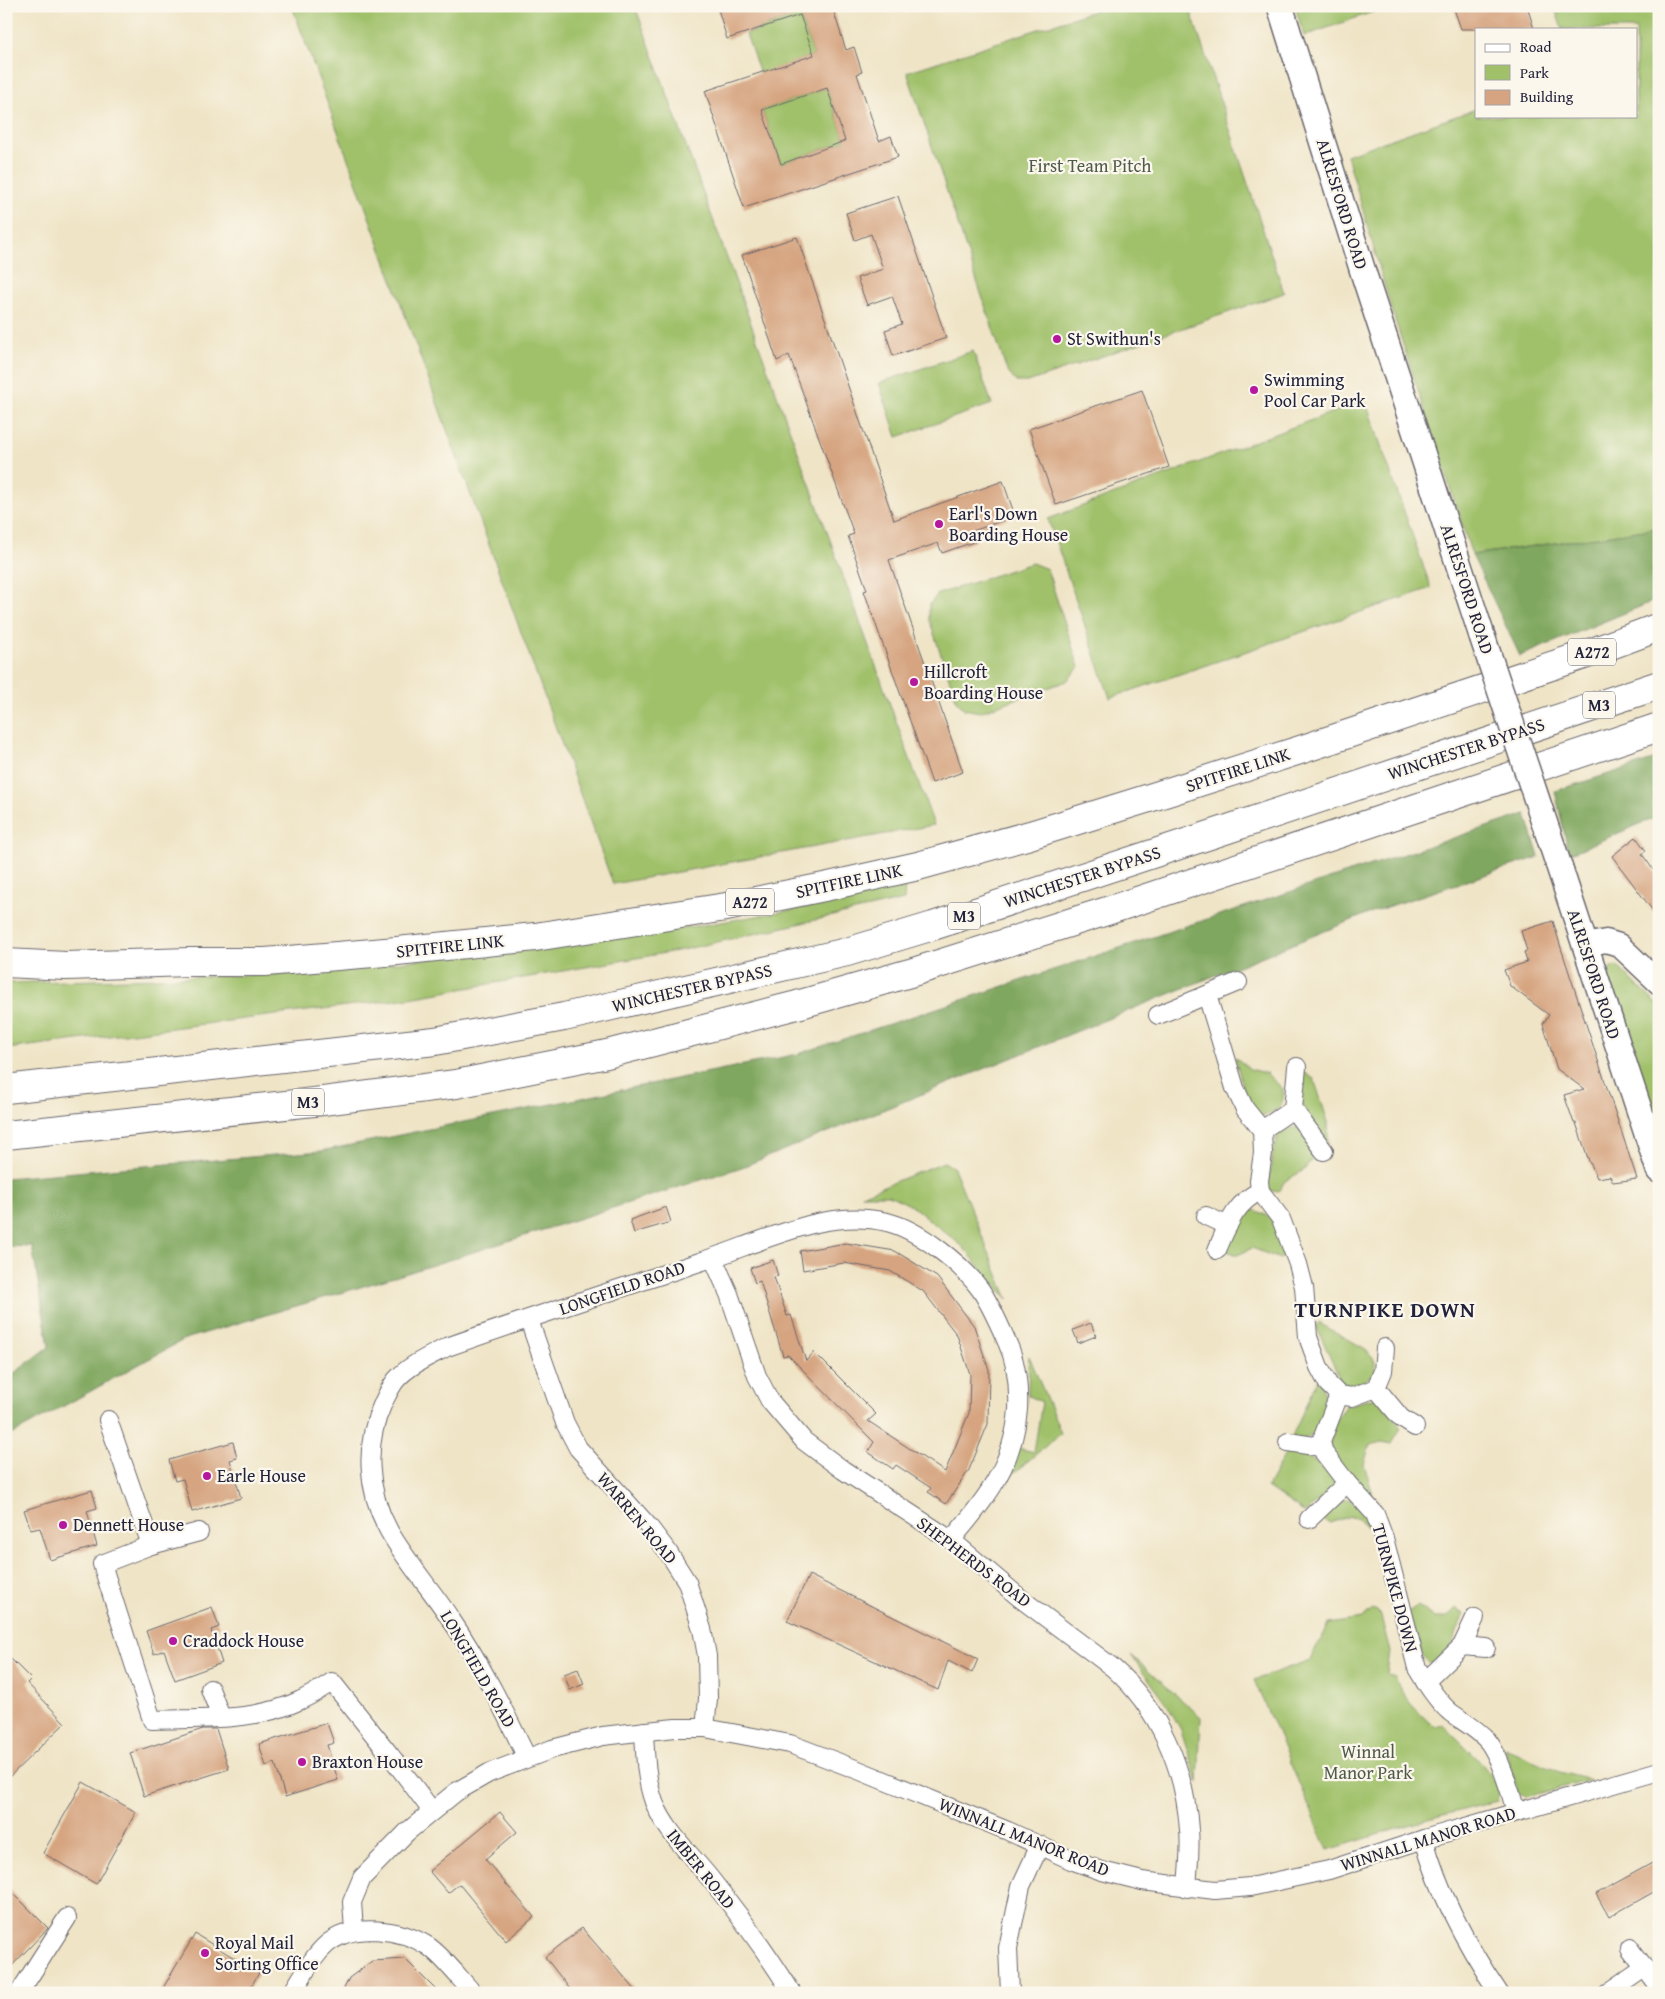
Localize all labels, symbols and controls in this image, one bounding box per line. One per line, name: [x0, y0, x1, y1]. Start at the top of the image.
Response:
legend: [1475, 28, 1638, 118]
text: Road: [1520, 36, 1551, 57]
text: Park: [1520, 62, 1549, 83]
text: Building: [1520, 86, 1574, 107]
street label: ALRESFORD ROAD: [1310, 135, 1375, 273]
park label: First Team Pitch: [1029, 152, 1151, 179]
place label: St Swithun's: [1067, 325, 1161, 352]
marker: St Swithun's: [1051, 333, 1063, 345]
place label: Swimming Pool Car Park: [1264, 366, 1366, 414]
marker: Swimming Pool Car Park: [1248, 384, 1260, 396]
place label: Earl's Down Boarding House: [949, 500, 1068, 548]
marker: Earl's Down Boarding House: [933, 518, 945, 530]
street label: ALRESFORD ROAD: [1434, 520, 1501, 658]
road number: A272: [1568, 638, 1616, 666]
place label: Hillcroft Boarding House: [924, 658, 1043, 706]
marker: Hillcroft Boarding House: [908, 676, 920, 688]
road number: M3: [1583, 692, 1615, 718]
street label: WINCHESTER BYPASS: [1384, 710, 1548, 787]
street label: SPITFIRE LINK: [1182, 740, 1294, 799]
street label: WINCHESTER BYPASS: [1000, 838, 1164, 915]
street label: SPITFIRE LINK: [793, 856, 905, 905]
road number: A272: [726, 889, 774, 916]
road number: M3: [948, 902, 980, 929]
street label: ALRESFORD ROAD: [1561, 905, 1628, 1043]
street label: SPITFIRE LINK: [395, 926, 506, 965]
street label: WINCHESTER BYPASS: [609, 956, 775, 1019]
road number: M3: [292, 1088, 324, 1116]
street label: LONGFIELD ROAD: [555, 1253, 689, 1322]
district label: TURNPIKE DOWN: [1294, 1293, 1476, 1325]
place label: Earle House: [217, 1462, 306, 1489]
street label: WARREN ROAD: [591, 1466, 684, 1570]
marker: Earle House: [201, 1470, 213, 1482]
street label: SHEPHERDS ROAD: [911, 1510, 1037, 1614]
place label: Dennett House: [73, 1511, 184, 1538]
marker: Dennett House: [57, 1519, 69, 1531]
street label: TURNPIKE DOWN: [1365, 1521, 1426, 1655]
street label: LONGFIELD ROAD: [434, 1605, 523, 1733]
place label: Craddock House: [183, 1627, 304, 1654]
marker: Craddock House: [167, 1635, 179, 1647]
park label: Winnal Manor Park: [1324, 1738, 1413, 1786]
place label: Braxton House: [312, 1748, 423, 1775]
marker: Braxton House: [296, 1756, 308, 1768]
street label: WINNALL MANOR ROAD: [935, 1790, 1114, 1883]
street label: WINNALL MANOR ROAD: [1337, 1799, 1519, 1878]
street label: IMBER ROAD: [661, 1823, 742, 1915]
place label: Royal Mail Sorting Office: [215, 1929, 319, 1977]
marker: Royal Mail Sorting Office: [199, 1947, 211, 1959]

